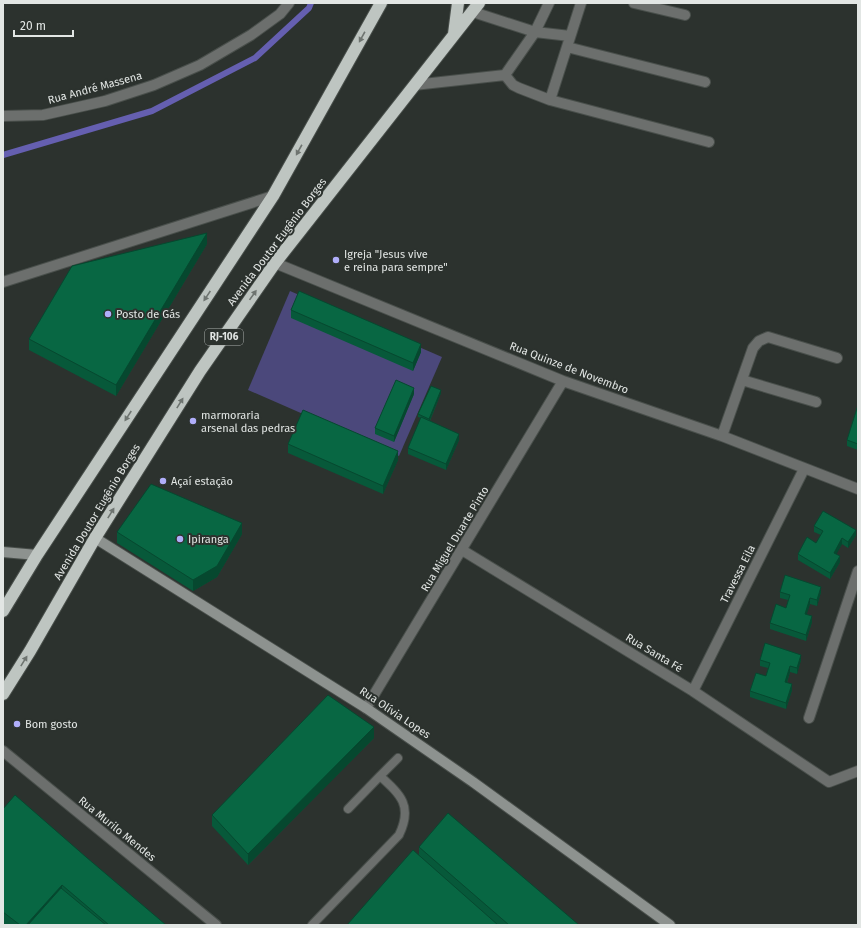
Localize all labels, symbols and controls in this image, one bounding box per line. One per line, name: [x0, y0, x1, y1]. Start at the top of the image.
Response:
scale bar: [14, 12, 73, 38]
text: 20 m: [20, 19, 46, 33]
one-way arrow: [359, 31, 365, 43]
street label: Rua André Massena: [46, 69, 144, 107]
one-way arrow: [295, 144, 302, 156]
street label: Avenida Doutor Eugênio Borges: [225, 176, 329, 308]
place label: Igreja "Jesus vive e reina para sempre": [344, 248, 448, 274]
marker: Igreja "Jesus vive e reina para sempre": [331, 255, 341, 265]
one-way arrow: [249, 290, 257, 301]
one-way arrow: [203, 291, 211, 301]
place label: Posto de Gás: [116, 308, 180, 321]
marker: Posto de Gás: [103, 309, 113, 319]
road number: RJ-106: [205, 329, 243, 345]
street label: Rua Quinze de Novembro: [508, 339, 630, 397]
one-way arrow: [176, 398, 184, 408]
place label: marmoraria arsenal das pedras: [201, 409, 295, 435]
one-way arrow: [124, 411, 132, 421]
marker: marmoraria arsenal das pedras: [188, 416, 198, 426]
street label: Avenida Doutor Eugênio Borges: [51, 442, 143, 582]
place label: Açaí estação: [171, 475, 233, 488]
marker: Açaí estação: [158, 476, 168, 486]
street label: Rua Miguel Duarte Pinto: [418, 484, 492, 594]
one-way arrow: [107, 507, 114, 519]
place label: Ipiranga: [188, 533, 229, 546]
marker: Ipiranga: [175, 534, 185, 544]
street label: Travessa Eila: [718, 543, 758, 605]
street label: Rua Santa Fé: [623, 631, 685, 675]
one-way arrow: [20, 655, 27, 667]
street label: Rua Olívia Lopes: [357, 685, 433, 741]
place label: Bom gosto: [25, 718, 78, 731]
marker: Bom gosto: [12, 719, 22, 729]
street label: Rua Murilo Mendes: [76, 794, 158, 864]

